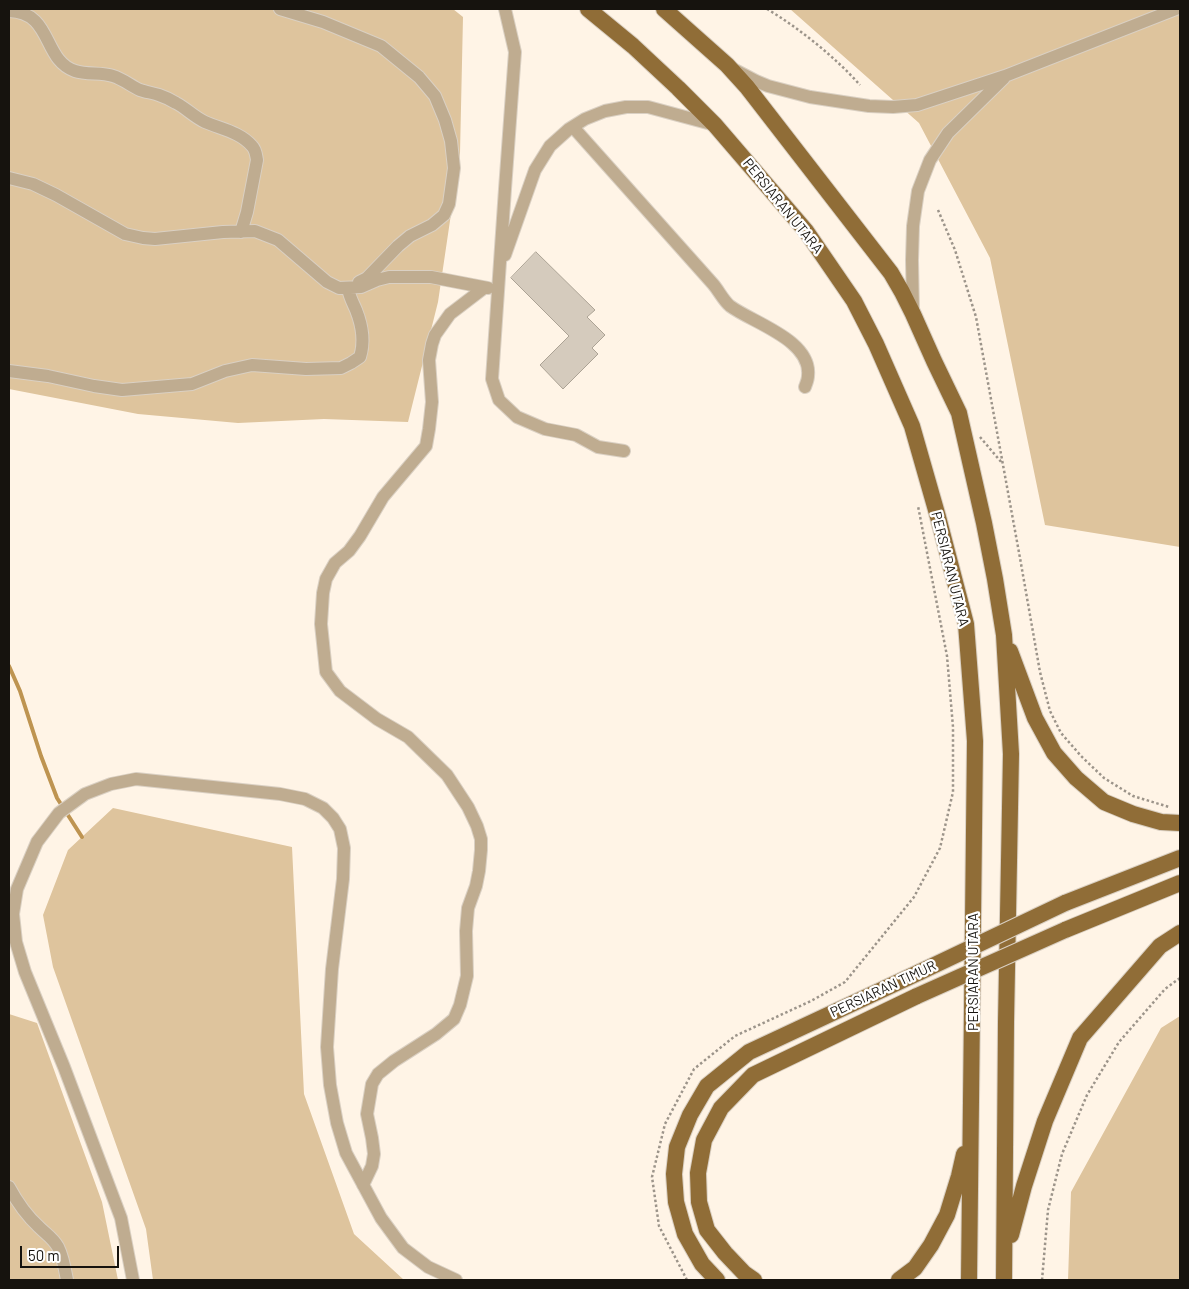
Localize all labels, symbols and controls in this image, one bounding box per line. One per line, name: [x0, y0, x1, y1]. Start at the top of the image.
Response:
street label: PERSIARAN UTARA: [739, 155, 827, 257]
street label: PERSIARAN UTARA: [928, 510, 972, 628]
street label: PERSIARAN UTARA: [965, 913, 981, 1031]
street label: PERSIARAN TIMUR: [827, 957, 939, 1021]
scale bar: [22, 1236, 121, 1268]
text: 50 m: [28, 1246, 60, 1264]

